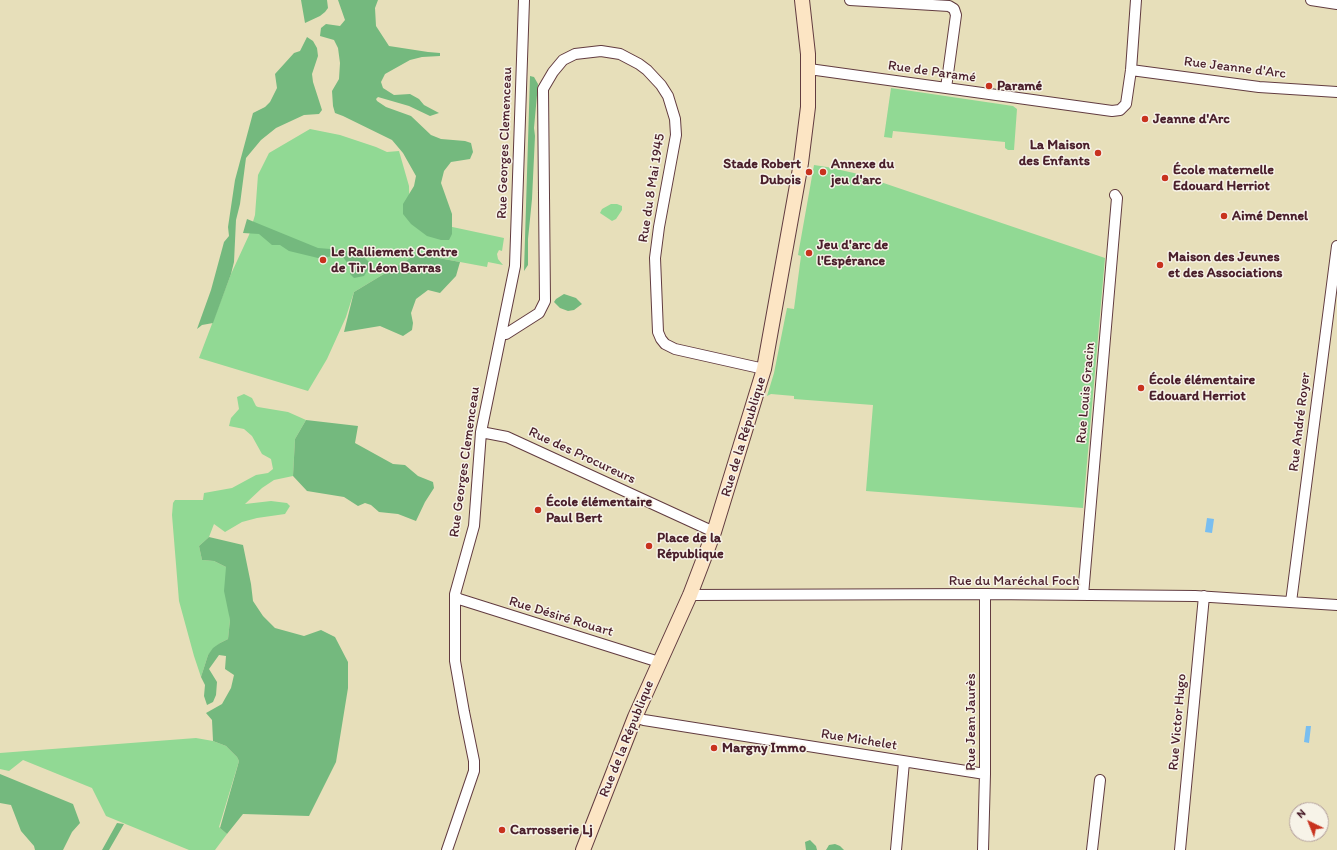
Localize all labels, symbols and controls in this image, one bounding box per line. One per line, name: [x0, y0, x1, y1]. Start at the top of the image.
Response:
street label: Rue Jeanne d'Arc: [1183, 53, 1287, 83]
street label: Rue de Paramé: [887, 58, 977, 86]
street label: Rue Georges Clemenceau: [494, 67, 516, 219]
place label: Paramé: [997, 78, 1042, 94]
marker: Paramé: [984, 81, 994, 91]
place label: Jeanne d'Arc: [1153, 111, 1230, 127]
marker: Jeanne d'Arc: [1140, 114, 1150, 124]
street label: Rue du 8 Mai 1945: [635, 132, 669, 244]
place label: La Maison des Enfants: [1019, 137, 1090, 170]
marker: La Maison des Enfants: [1093, 148, 1103, 158]
place label: Stade Robert Dubois: [723, 156, 801, 188]
place label: Annexe du jeu d'arc: [831, 156, 894, 188]
place label: École maternelle Edouard Herriot: [1173, 162, 1274, 194]
marker: Stade Robert Dubois: [804, 167, 814, 177]
marker: Annexe du jeu d'arc: [818, 167, 828, 177]
marker: École maternelle Edouard Herriot: [1160, 173, 1170, 183]
place label: Aimé Dennel: [1232, 208, 1308, 224]
marker: Aimé Dennel: [1219, 211, 1229, 221]
place label: Jeu d'arc de l'Espérance: [817, 237, 888, 270]
place label: Le Ralliement Centre de Tir Léon Barras: [331, 244, 458, 276]
marker: Jeu d'arc de l'Espérance: [804, 248, 814, 258]
place label: Maison des Jeunes et des Associations: [1168, 249, 1283, 282]
marker: Le Ralliement Centre de Tir Léon Barras: [318, 255, 328, 265]
marker: Maison des Jeunes et des Associations: [1155, 260, 1165, 270]
street label: Rue Louis Gracin: [1073, 342, 1099, 444]
street label: Rue André Royer: [1286, 371, 1314, 473]
place label: École élémentaire Edouard Herriot: [1149, 372, 1255, 404]
street label: Rue de la République: [718, 375, 770, 499]
marker: École élémentaire Edouard Herriot: [1136, 383, 1146, 393]
street label: Rue Georges Clemenceau: [446, 386, 484, 538]
street label: Rue des Procureurs: [526, 424, 638, 488]
place label: École élémentaire Paul Bert: [546, 494, 652, 526]
marker: École élémentaire Paul Bert: [533, 505, 543, 515]
place label: Place de la République: [657, 530, 724, 562]
marker: Place de la République: [644, 541, 654, 551]
street label: Rue du Maréchal Foch: [949, 573, 1079, 589]
street label: Rue Désiré Rouart: [507, 593, 615, 641]
street label: Rue Jean Jaurès: [963, 673, 979, 771]
street label: Rue Victor Hugo: [1165, 673, 1191, 771]
street label: Rue de la République: [596, 678, 658, 800]
street label: Rue Michelet: [820, 726, 898, 754]
place label: Margny Immo: [722, 740, 806, 756]
marker: Margny Immo: [709, 743, 719, 753]
north arrow: [1289, 802, 1329, 842]
text: N: [1294, 806, 1308, 821]
place label: Carrosserie Lj: [510, 822, 593, 838]
marker: Carrosserie Lj: [497, 825, 507, 835]

